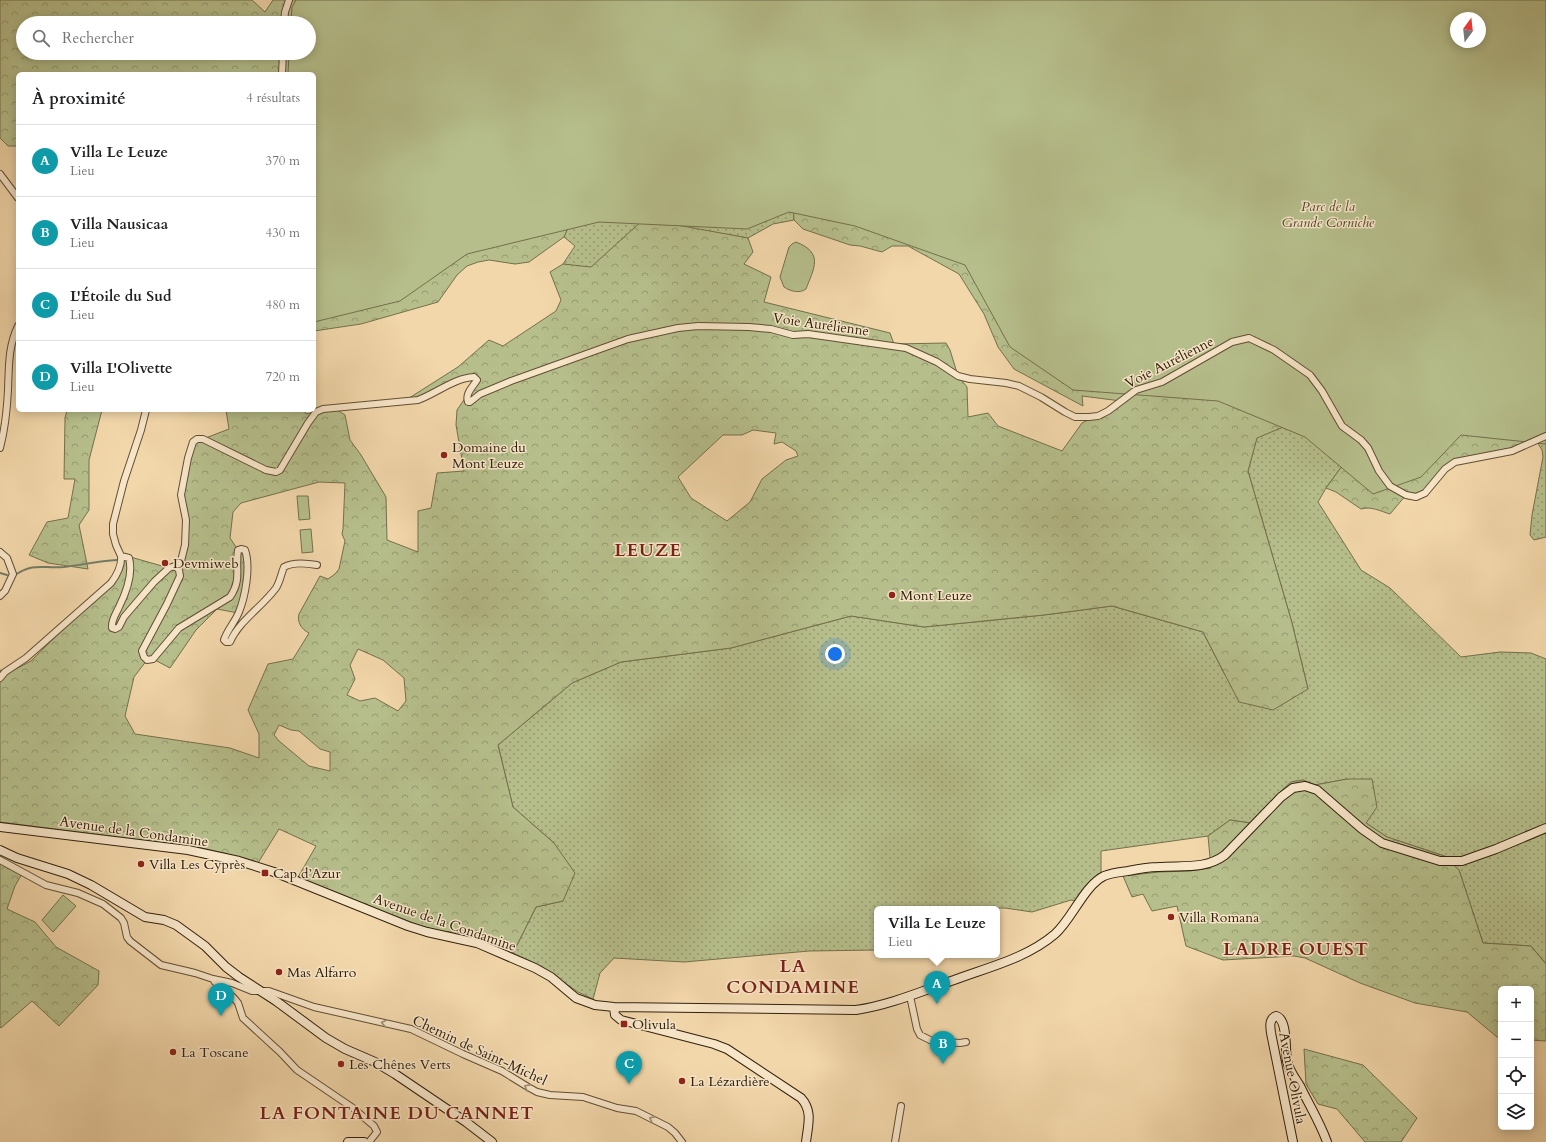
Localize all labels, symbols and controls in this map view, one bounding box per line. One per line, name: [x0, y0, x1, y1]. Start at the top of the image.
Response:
north arrow: [1450, 12, 1486, 48]
search box: [16, 16, 316, 60]
icon: search: [30, 27, 52, 49]
text: Rechercher: [62, 28, 134, 48]
text: À proximité: [32, 87, 126, 110]
text: 4 résultats: [246, 89, 300, 107]
text: Villa Le Leuze: [70, 142, 168, 162]
text: A: [40, 152, 50, 170]
text: 370 m: [266, 152, 300, 170]
text: Lieu: [70, 162, 95, 180]
park label: Parc de la Grande Corniche: [1282, 197, 1375, 232]
text: Villa Nausicaa: [70, 214, 168, 234]
text: B: [40, 224, 50, 242]
text: 430 m: [266, 224, 300, 242]
text: Lieu: [70, 234, 95, 252]
text: L'Étoile du Sud: [70, 286, 171, 306]
text: C: [40, 296, 50, 314]
text: 480 m: [266, 296, 300, 314]
text: Lieu: [70, 306, 95, 324]
street label: Voie Aurélienne: [772, 308, 870, 341]
street label: Voie Aurélienne: [1122, 332, 1217, 393]
text: Villa L'Olivette: [70, 358, 172, 378]
text: D: [39, 368, 51, 386]
text: 720 m: [266, 368, 300, 386]
text: Lieu: [70, 378, 95, 396]
place label: Domaine du Mont Leuze: [452, 438, 526, 473]
marker: Domaine du Mont Leuze: [439, 450, 449, 460]
district label: LEUZE: [614, 538, 682, 563]
place label: Devmiweb: [173, 554, 239, 573]
marker: Devmiweb: [160, 558, 170, 568]
place label: Mont Leuze: [900, 586, 972, 605]
marker: Mont Leuze: [887, 590, 897, 600]
your location: [825, 644, 845, 664]
street label: Avenue de la Condamine: [58, 812, 209, 851]
place label: Villa Les Cyprès: [149, 855, 245, 874]
marker: Villa Les Cyprès: [136, 859, 146, 869]
place label: Cap d’Azur: [273, 864, 341, 883]
marker: Cap d’Azur: [260, 868, 270, 878]
street label: Avenue de la Condamine: [371, 889, 519, 956]
popup: [874, 906, 1000, 958]
place label: Villa Romana: [1179, 908, 1259, 927]
marker: Villa Romana: [1166, 912, 1176, 922]
text: Villa Le Leuze: [888, 913, 986, 933]
text: Lieu: [888, 933, 913, 951]
district label: LADRE OUEST: [1223, 937, 1369, 962]
district label: LA CONDAMINE: [726, 954, 860, 1000]
place label: Mas Alfarro: [287, 963, 357, 982]
marker: Mas Alfarro: [274, 967, 284, 977]
pin: A: [924, 971, 950, 1004]
pin: D: [208, 983, 234, 1016]
map controls: [1498, 986, 1534, 1130]
button: +: [1498, 986, 1534, 1022]
street label: Chemin de Saint-Michel: [409, 1011, 551, 1090]
place label: Olivula: [632, 1015, 676, 1034]
one-way arrow: [381, 1019, 387, 1027]
marker: Olivula: [619, 1019, 629, 1029]
button: −: [1498, 1022, 1534, 1058]
pin: B: [930, 1031, 956, 1064]
street label: Avenue Olivula: [1274, 1031, 1311, 1126]
place label: La Toscane: [181, 1043, 249, 1062]
marker: La Toscane: [168, 1047, 178, 1057]
pin: C: [616, 1051, 642, 1084]
place label: Les Chênes Verts: [349, 1055, 451, 1074]
button: locate: [1498, 1058, 1534, 1094]
marker: Les Chênes Verts: [336, 1059, 346, 1069]
place label: La Lézardière: [690, 1072, 770, 1091]
marker: La Lézardière: [677, 1076, 687, 1086]
one-way arrow: [524, 1084, 531, 1091]
button: layers: [1498, 1094, 1534, 1130]
district label: LA FONTAINE DU CANNET: [259, 1101, 535, 1126]
one-way arrow: [648, 1116, 656, 1124]

